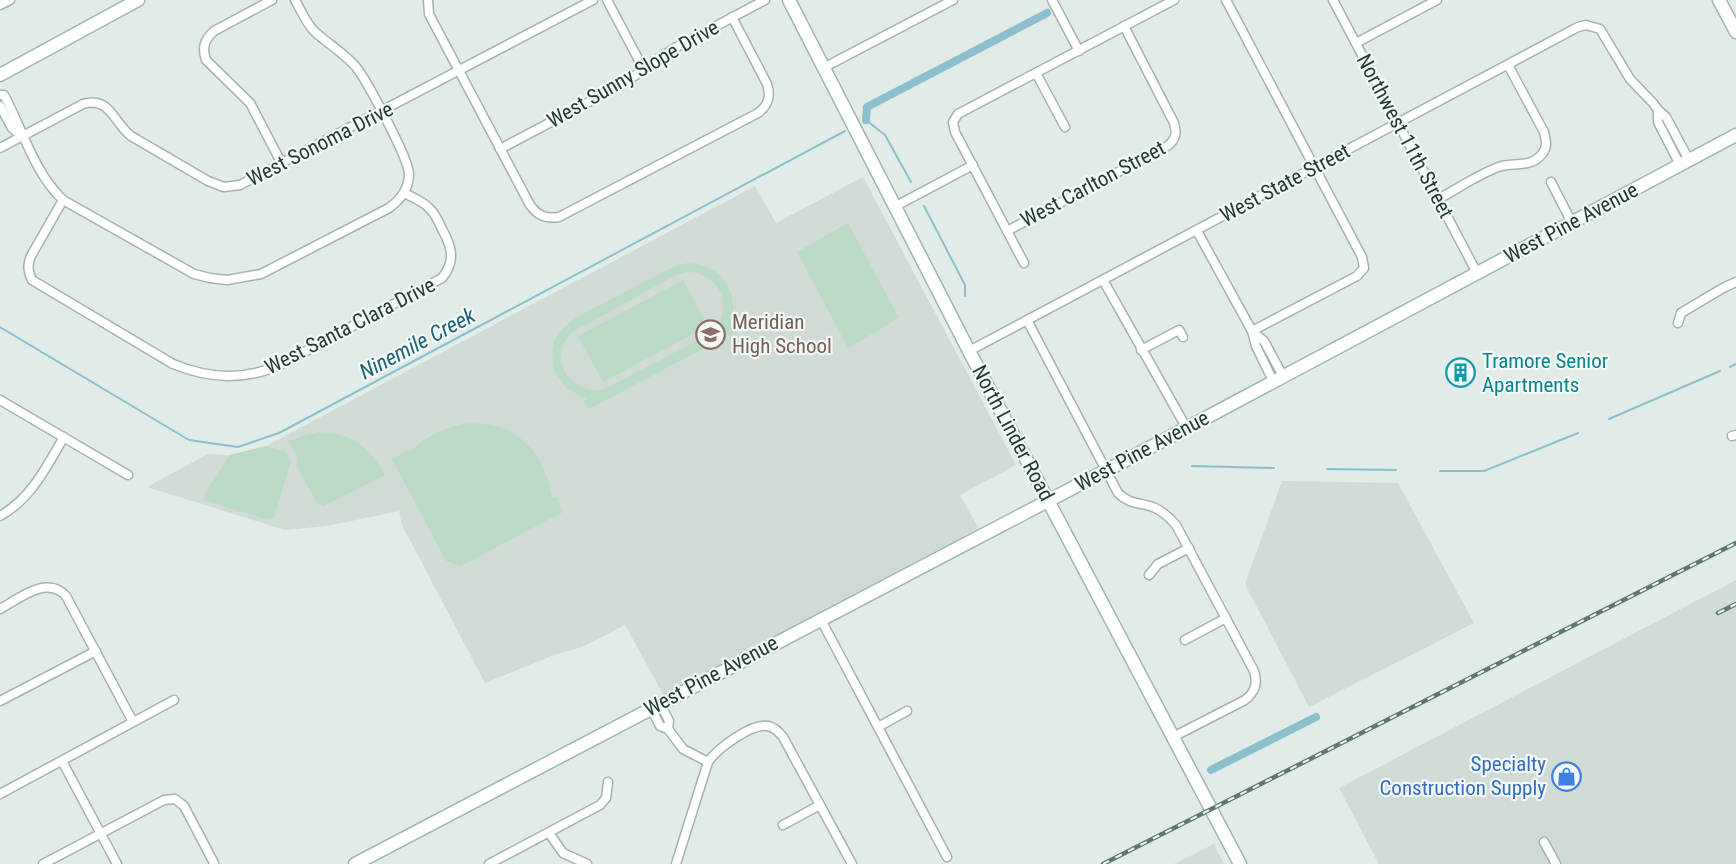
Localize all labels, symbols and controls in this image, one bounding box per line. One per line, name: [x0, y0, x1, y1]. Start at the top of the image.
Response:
street label: West Sunny Slope Drive: [543, 15, 723, 133]
street label: Northwest 11th Street: [1352, 50, 1458, 222]
street label: West Sonoma Drive: [243, 97, 397, 191]
street label: West Carlton Street: [1017, 136, 1169, 232]
street label: West State Street: [1216, 139, 1354, 227]
street label: West Pine Avenue: [1500, 178, 1642, 268]
street label: West Santa Clara Drive: [261, 273, 439, 379]
water label: Ninemile Creek: [355, 302, 480, 384]
place label: Meridian High School: [732, 310, 832, 358]
school or university icon: Meridian High School: [695, 318, 727, 350]
place label: Tramore Senior Apartments: [1482, 349, 1608, 397]
building icon: Tramore Senior Apartments: [1445, 357, 1477, 389]
street label: North Linder Road: [967, 361, 1059, 505]
street label: West Pine Avenue: [1071, 406, 1213, 496]
street label: West Pine Avenue: [640, 631, 782, 721]
place label: Specialty Construction Supply: [1379, 752, 1546, 800]
shop icon: Specialty Construction Supply: [1551, 760, 1583, 792]

